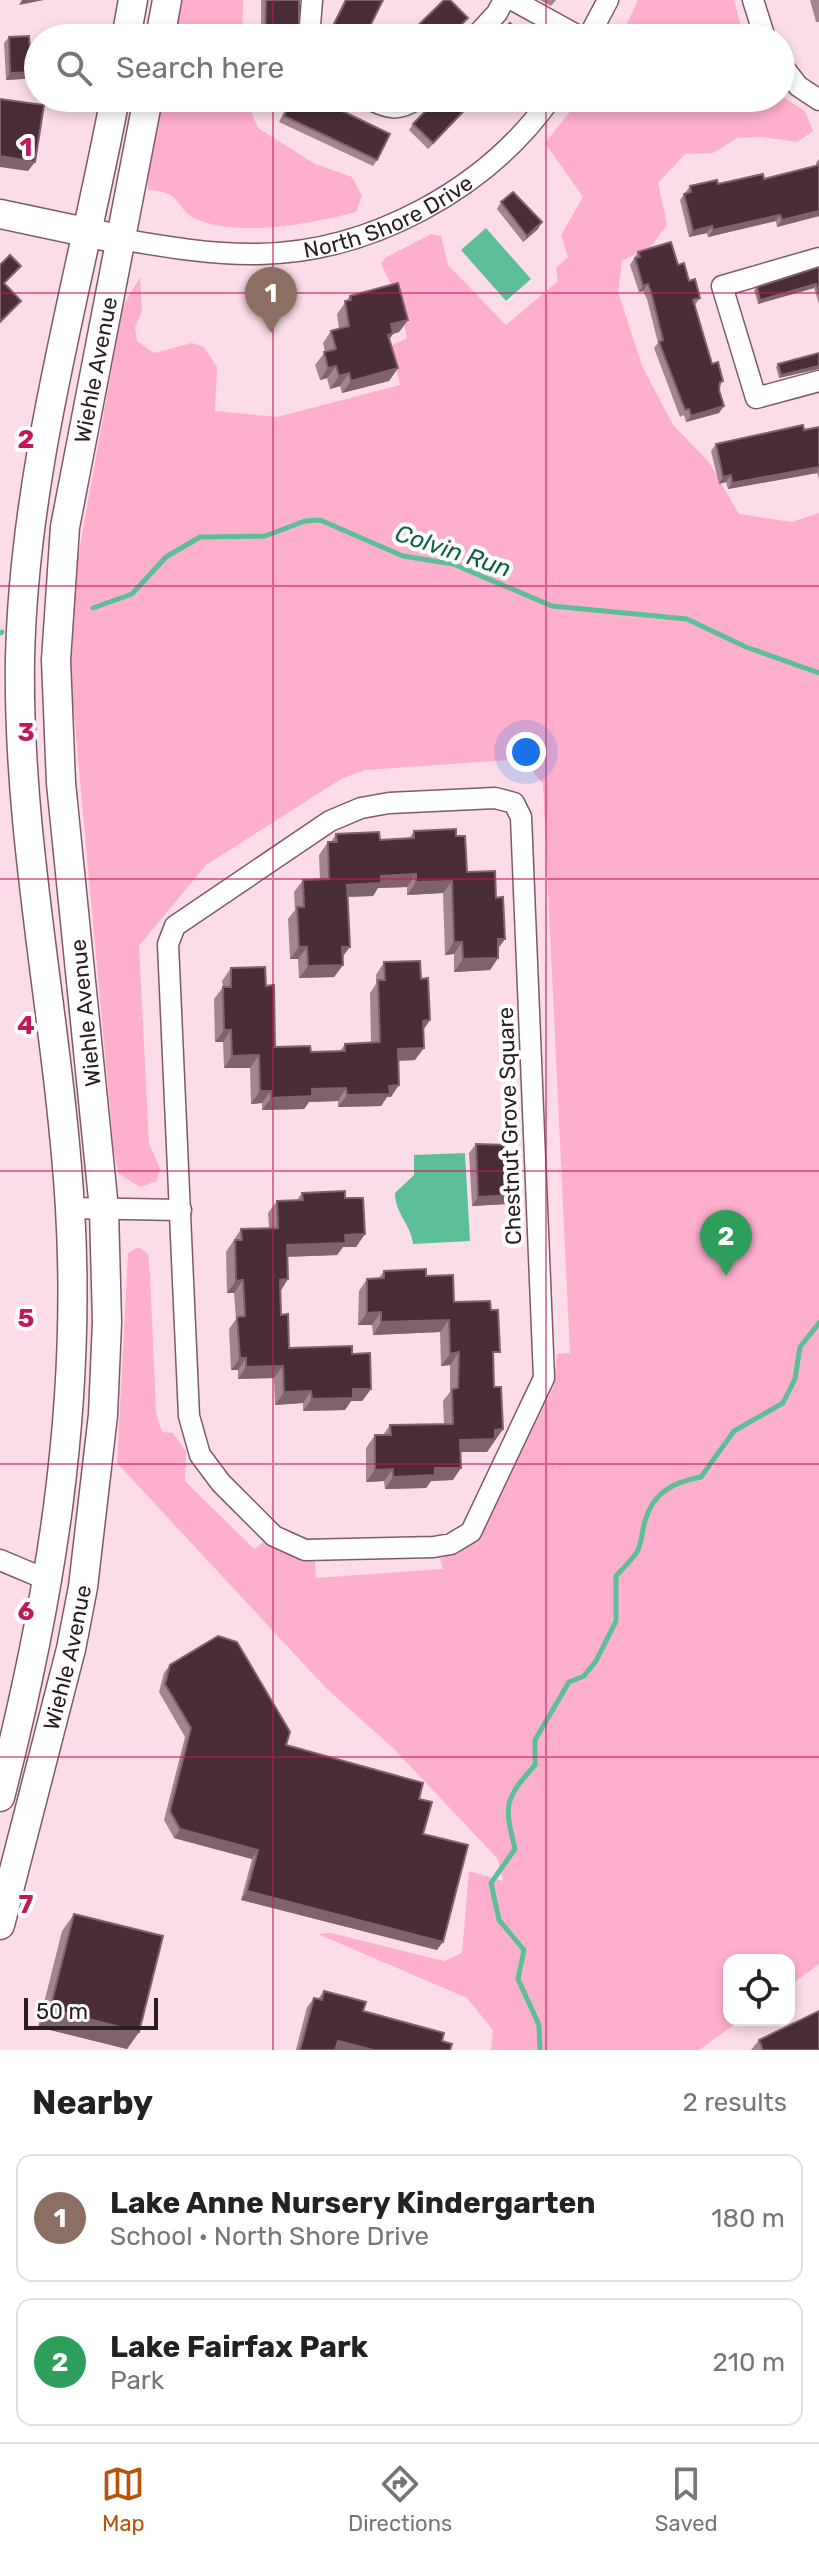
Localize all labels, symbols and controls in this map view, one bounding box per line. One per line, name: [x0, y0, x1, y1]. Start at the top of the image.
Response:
search box: [24, 24, 795, 112]
icon: search: [52, 46, 96, 90]
text: Search here: [116, 50, 284, 86]
text: 1: [20, 132, 32, 163]
street label: North Shore Drive: [301, 169, 478, 264]
pin: 1: [245, 267, 297, 333]
street label: Wiehle Avenue: [69, 295, 123, 445]
text: 2: [18, 424, 34, 455]
water label: Colvin Run: [392, 519, 514, 583]
text: 3: [17, 717, 35, 748]
your location: [506, 732, 546, 772]
street label: Wiehle Avenue: [64, 938, 107, 1088]
street label: Chestnut Grove Square: [492, 1006, 527, 1245]
text: 4: [17, 1010, 35, 1041]
pin: 2: [700, 1210, 752, 1276]
text: 5: [18, 1303, 34, 1334]
street label: Wiehle Avenue: [38, 1583, 97, 1733]
text: 6: [18, 1596, 35, 1627]
text: 7: [19, 1889, 34, 1920]
map controls: [723, 1954, 795, 2026]
button: locate: [723, 1954, 795, 2026]
scale bar: [24, 1994, 158, 2030]
text: 50 m: [36, 1998, 88, 2025]
text: Nearby: [32, 2082, 153, 2123]
text: 2 results: [683, 2087, 787, 2118]
text: Lake Anne Nursery Kindergarten: [110, 2185, 596, 2221]
text: 1: [54, 2203, 66, 2234]
text: 180 m: [711, 2203, 785, 2234]
text: School · North Shore Drive: [110, 2221, 429, 2252]
text: Lake Fairfax Park: [110, 2329, 368, 2365]
text: 2: [52, 2347, 68, 2378]
text: 210 m: [713, 2347, 785, 2378]
text: Park: [110, 2365, 164, 2396]
tab: Map: [101, 2462, 145, 2537]
tab: Directions: [348, 2462, 452, 2537]
tab: Saved: [655, 2462, 718, 2537]

